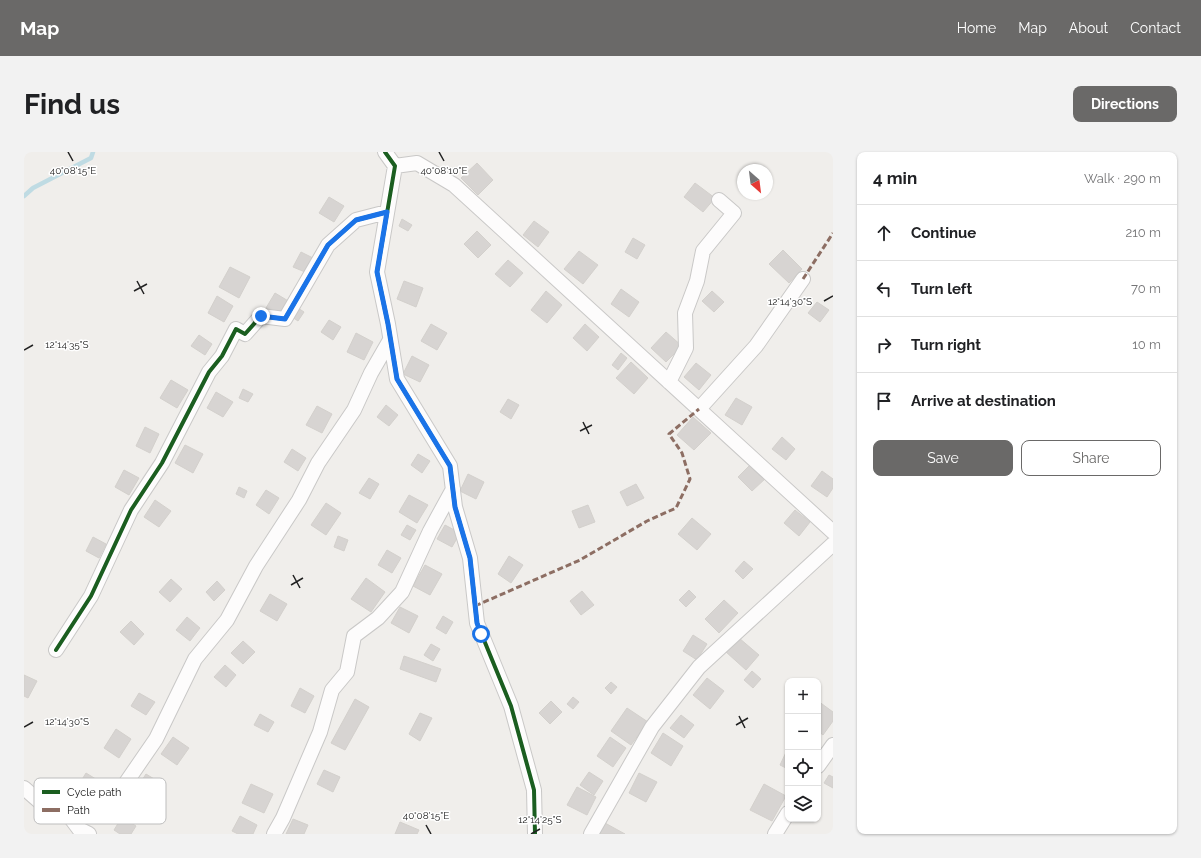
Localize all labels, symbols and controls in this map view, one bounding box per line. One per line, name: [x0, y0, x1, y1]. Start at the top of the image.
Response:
text: Map: [20, 17, 59, 39]
text: Home: [957, 20, 996, 36]
text: Map: [1018, 20, 1047, 36]
text: About: [1069, 20, 1108, 36]
text: Contact: [1130, 20, 1181, 36]
button: Directions: [1073, 86, 1177, 122]
text: Find us: [24, 88, 120, 121]
north arrow: [737, 164, 773, 200]
text: 40°08'15"E: [50, 165, 96, 176]
text: 40°08'10"E: [420, 165, 468, 176]
text: 4 min: [873, 168, 917, 188]
text: Walk · 290 m: [1084, 171, 1161, 186]
icon: ahead: [873, 222, 895, 244]
text: Continue: [911, 224, 976, 242]
text: 210 m: [1125, 225, 1161, 240]
icon: left: [873, 278, 895, 300]
text: Turn left: [911, 280, 972, 298]
text: 70 m: [1131, 281, 1161, 296]
text: 12°14'30"S: [768, 296, 812, 307]
route end: [252, 307, 270, 325]
icon: right: [873, 334, 895, 356]
text: Turn right: [911, 336, 981, 354]
text: 10 m: [1132, 337, 1161, 352]
text: 12°14'35"S: [45, 339, 89, 350]
icon: arrive: [873, 390, 895, 412]
text: Arrive at destination: [911, 392, 1056, 410]
button: Save: [873, 440, 1013, 476]
button: Share: [1021, 440, 1161, 476]
route start: [472, 625, 490, 643]
map controls: [785, 678, 821, 822]
button: +: [785, 678, 821, 714]
button: −: [785, 714, 821, 750]
text: 12°14'30"S: [45, 716, 89, 727]
button: locate: [785, 750, 821, 786]
legend: [34, 778, 166, 824]
text: Cycle path: [67, 786, 121, 799]
button: layers: [785, 786, 821, 822]
text: Path: [67, 804, 90, 817]
text: 40°08'15"E: [403, 810, 449, 821]
text: 12°14'25"S: [518, 814, 562, 825]

